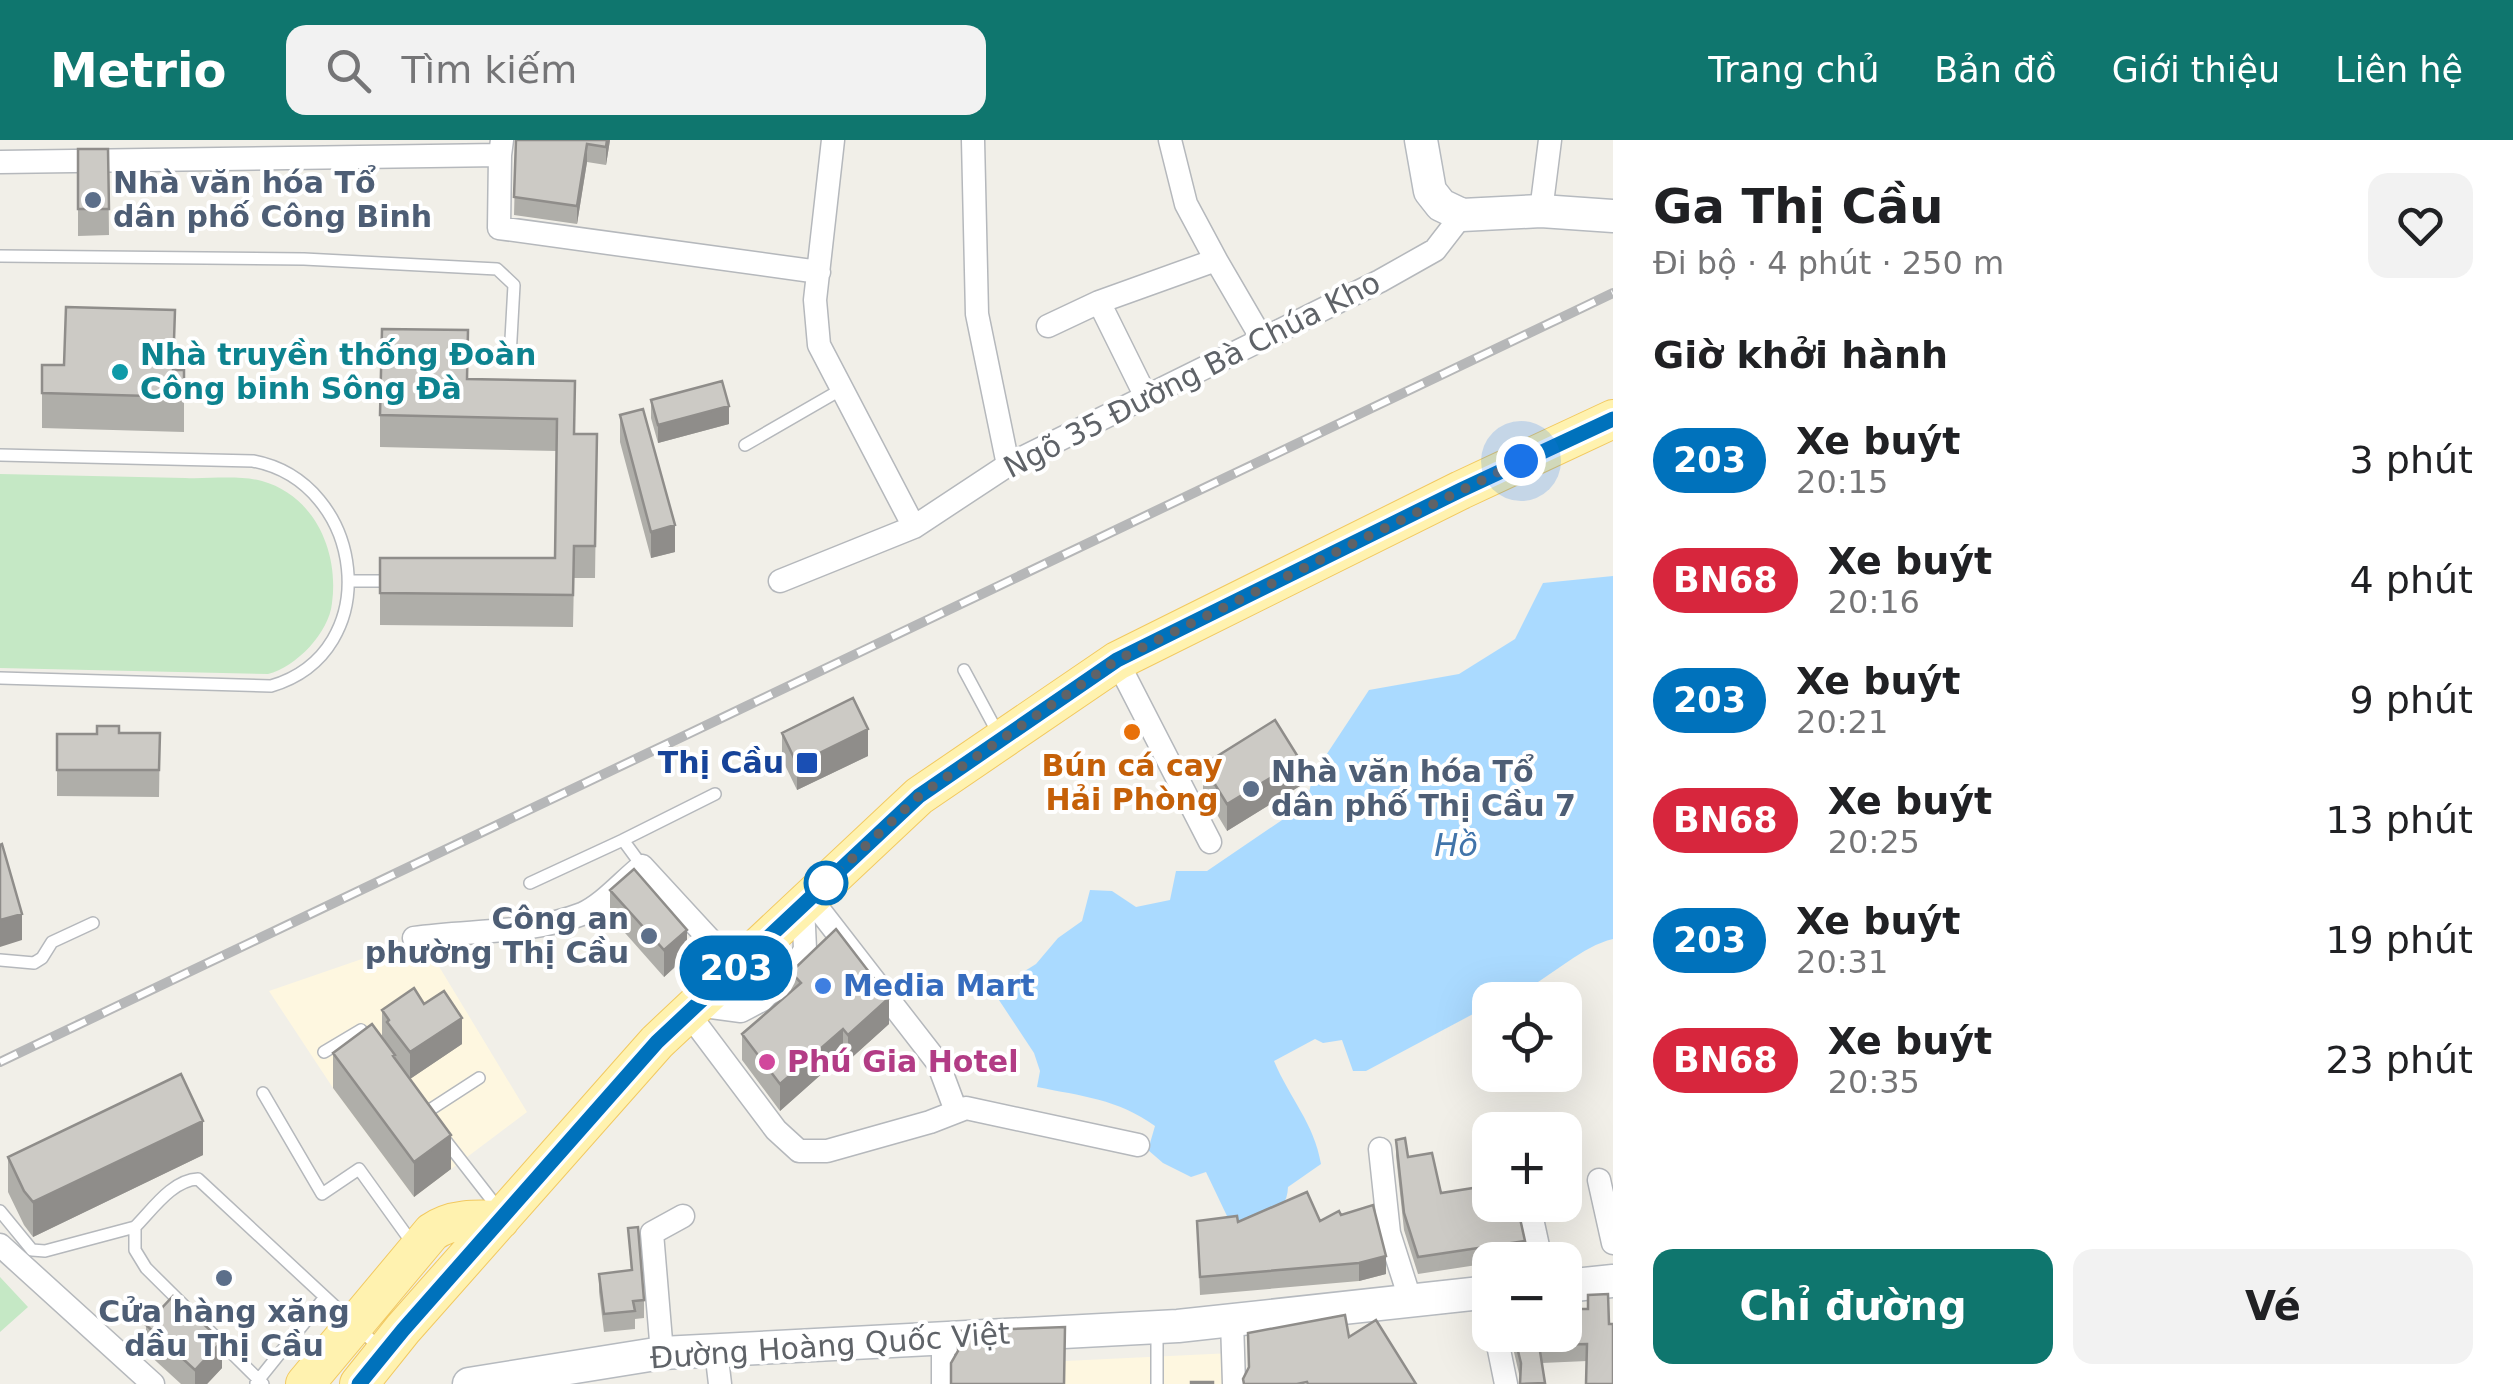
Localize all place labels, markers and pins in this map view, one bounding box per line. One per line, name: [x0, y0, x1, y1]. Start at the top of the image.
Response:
place label: Nhà văn hóa Tổ dân phố Công Binh: [113, 165, 432, 234]
marker: Nhà văn hóa Tổ dân phố Công Binh: [82, 189, 104, 211]
place label: Nhà truyền thống Đoàn Công binh Sông Đà: [140, 337, 536, 406]
marker: Nhà truyền thống Đoàn Công binh Sông Đà: [109, 361, 131, 383]
marker: Bún cá cay Hải Phòng: [1121, 721, 1143, 743]
place label: Thị Cầu: [658, 745, 784, 780]
place label: Bún cá cay Hải Phòng: [1041, 748, 1223, 817]
marker: Thị Cầu: [794, 750, 820, 776]
place label: Nhà văn hóa Tổ dân phố Thị Cầu 7: [1271, 754, 1576, 823]
marker: Nhà văn hóa Tổ dân phố Thị Cầu 7: [1240, 778, 1262, 800]
unlabelled marker: [805, 862, 847, 904]
place label: Công an phường Thị Cầu: [365, 901, 629, 970]
marker: Công an phường Thị Cầu: [638, 925, 660, 947]
place label: Media Mart: [843, 968, 1035, 1003]
marker: Media Mart: [812, 975, 834, 997]
place label: Phú Gia Hotel: [787, 1044, 1018, 1079]
marker: Phú Gia Hotel: [756, 1051, 778, 1073]
marker: Cửa hàng xăng dầu Thị Cầu: [213, 1267, 235, 1289]
place label: Cửa hàng xăng dầu Thị Cầu: [98, 1294, 350, 1363]

